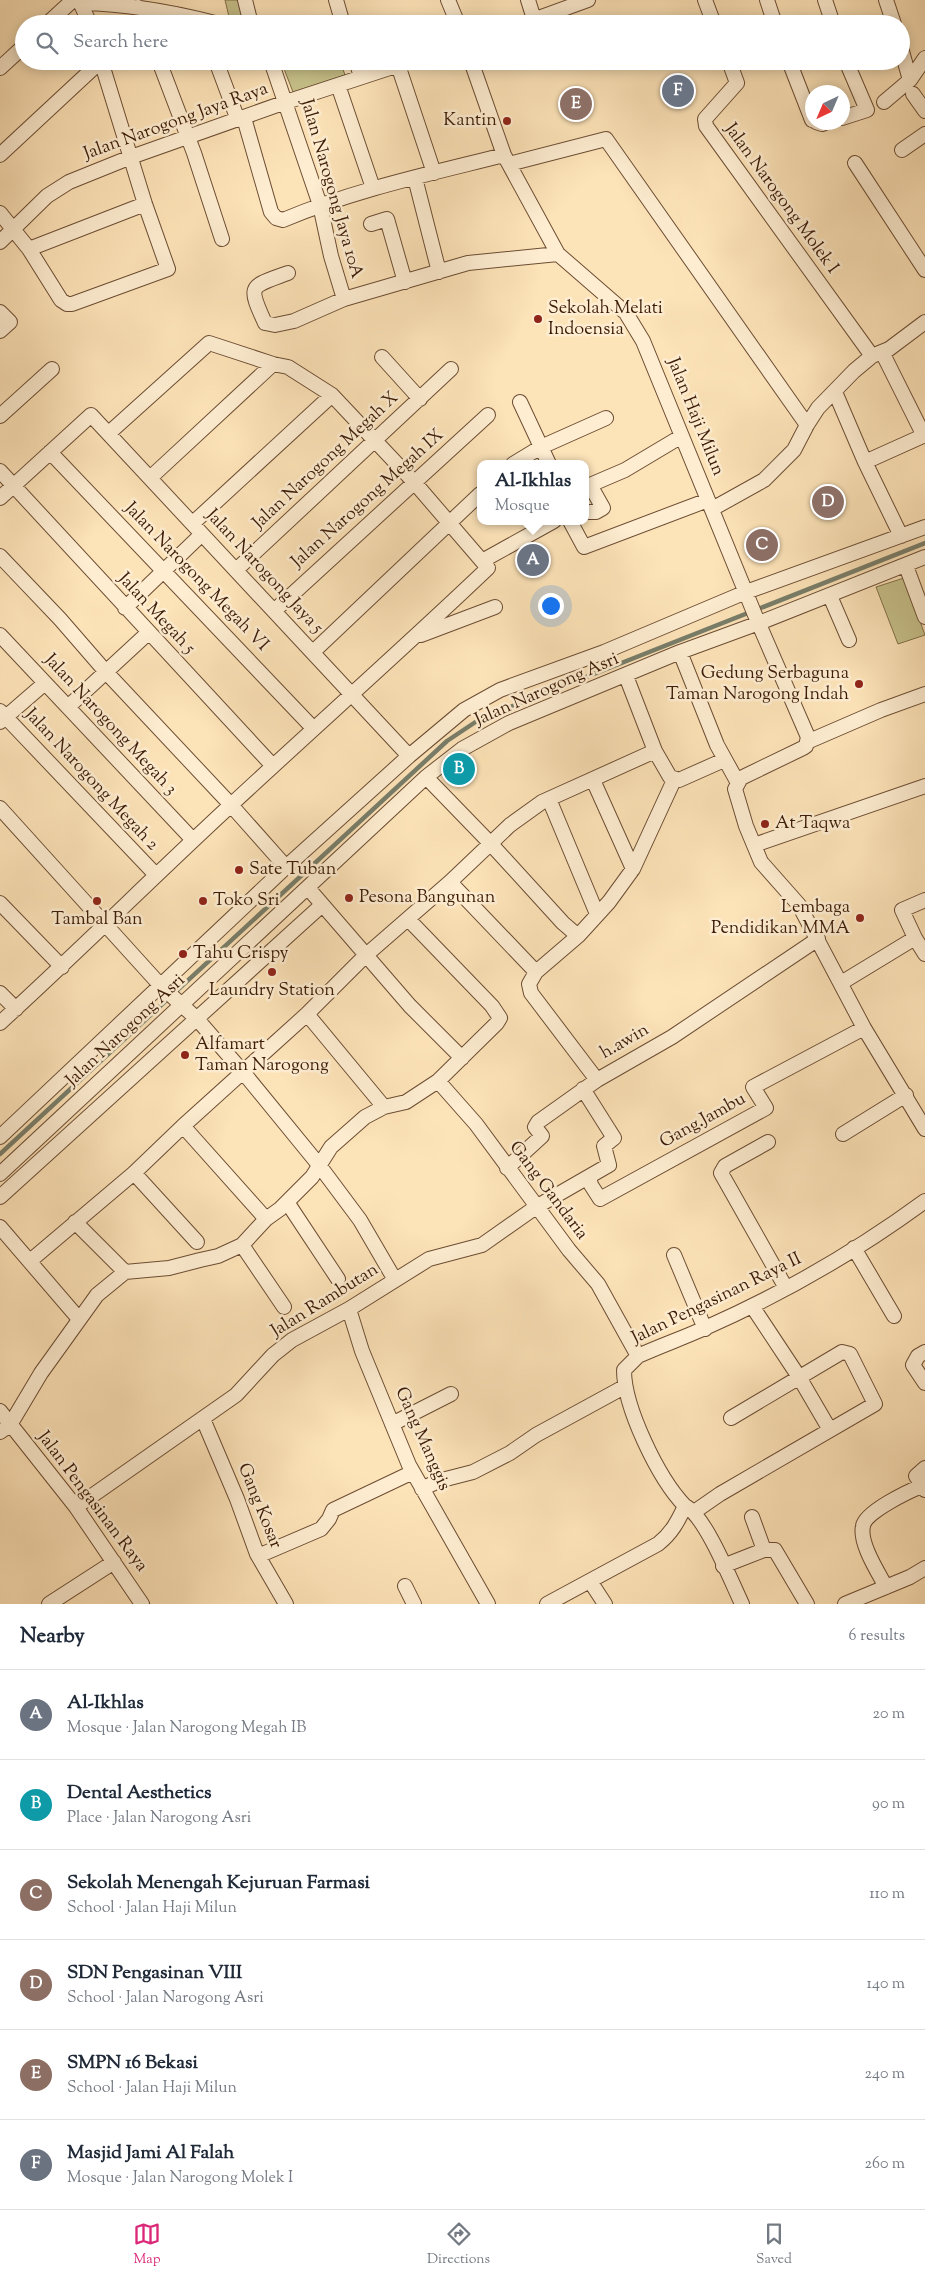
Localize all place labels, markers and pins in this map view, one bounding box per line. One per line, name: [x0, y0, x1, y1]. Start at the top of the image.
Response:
pin: F: [662, 72, 694, 110]
pin: E: [560, 85, 592, 123]
place label: Kantin: [443, 108, 497, 134]
marker: Kantin: [501, 115, 513, 127]
place label: Sekolah Melati Indoensia: [548, 296, 663, 343]
marker: Sekolah Melati Indoensia: [532, 313, 544, 325]
pin: D: [812, 483, 844, 521]
pin: C: [746, 526, 778, 564]
pin: A: [517, 541, 549, 579]
place label: Gedung Serbaguna Taman Narogong Indah: [666, 661, 849, 708]
marker: Gedung Serbaguna Taman Narogong Indah: [853, 678, 865, 690]
pin: B: [443, 750, 475, 788]
place label: At Taqwa: [775, 811, 850, 837]
marker: At Taqwa: [759, 818, 771, 830]
place label: Sate Tuban: [249, 857, 337, 883]
marker: Sate Tuban: [233, 864, 245, 876]
place label: Pesona Bangunan: [359, 885, 496, 911]
place label: Toko Sri: [213, 888, 280, 914]
marker: Pesona Bangunan: [343, 892, 355, 904]
marker: Tambal Ban: [91, 895, 103, 907]
marker: Toko Sri: [197, 895, 209, 907]
place label: Lembaga Pendidikan MMA: [711, 895, 850, 942]
place label: Tambal Ban: [51, 907, 143, 933]
marker: Lembaga Pendidikan MMA: [854, 912, 866, 924]
place label: Tahu Crispy: [193, 941, 289, 967]
marker: Tahu Crispy: [177, 948, 189, 960]
marker: Laundry Station: [266, 966, 278, 978]
place label: Laundry Station: [209, 978, 335, 1004]
place label: Alfamart Taman Narogong: [195, 1032, 329, 1079]
marker: Alfamart Taman Narogong: [179, 1049, 191, 1061]

